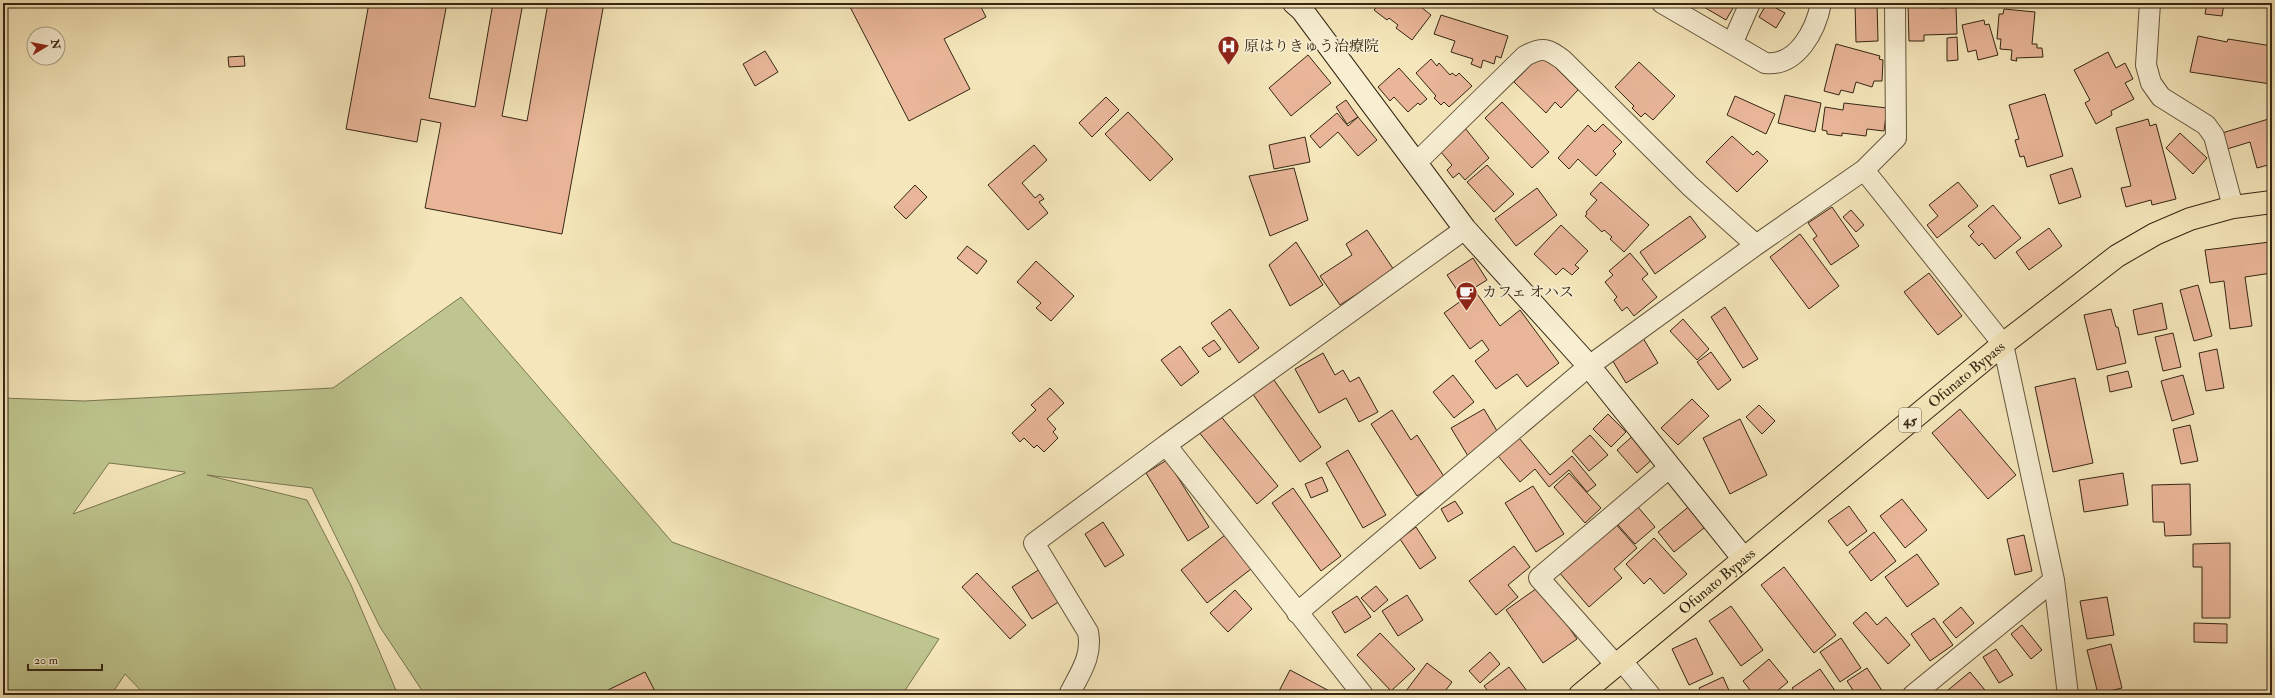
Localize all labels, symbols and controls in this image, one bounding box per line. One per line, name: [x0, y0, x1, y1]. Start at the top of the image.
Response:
north arrow: [26, 26, 66, 66]
hospital icon: 原はりきゅう治療院: [1216, 33, 1242, 66]
text: N: [48, 37, 63, 51]
place label: 原はりきゅう治療院: [1244, 37, 1379, 56]
cafe icon: カフェ オハス: [1453, 279, 1479, 312]
place label: カフェ オハス: [1482, 283, 1574, 302]
street label: Ofunato Bypass: [1924, 337, 2009, 412]
road number: 45: [1899, 408, 1921, 432]
street label: Ofunato Bypass: [1675, 544, 1759, 619]
scale bar: [28, 646, 102, 672]
text: 20 m: [34, 653, 59, 668]

